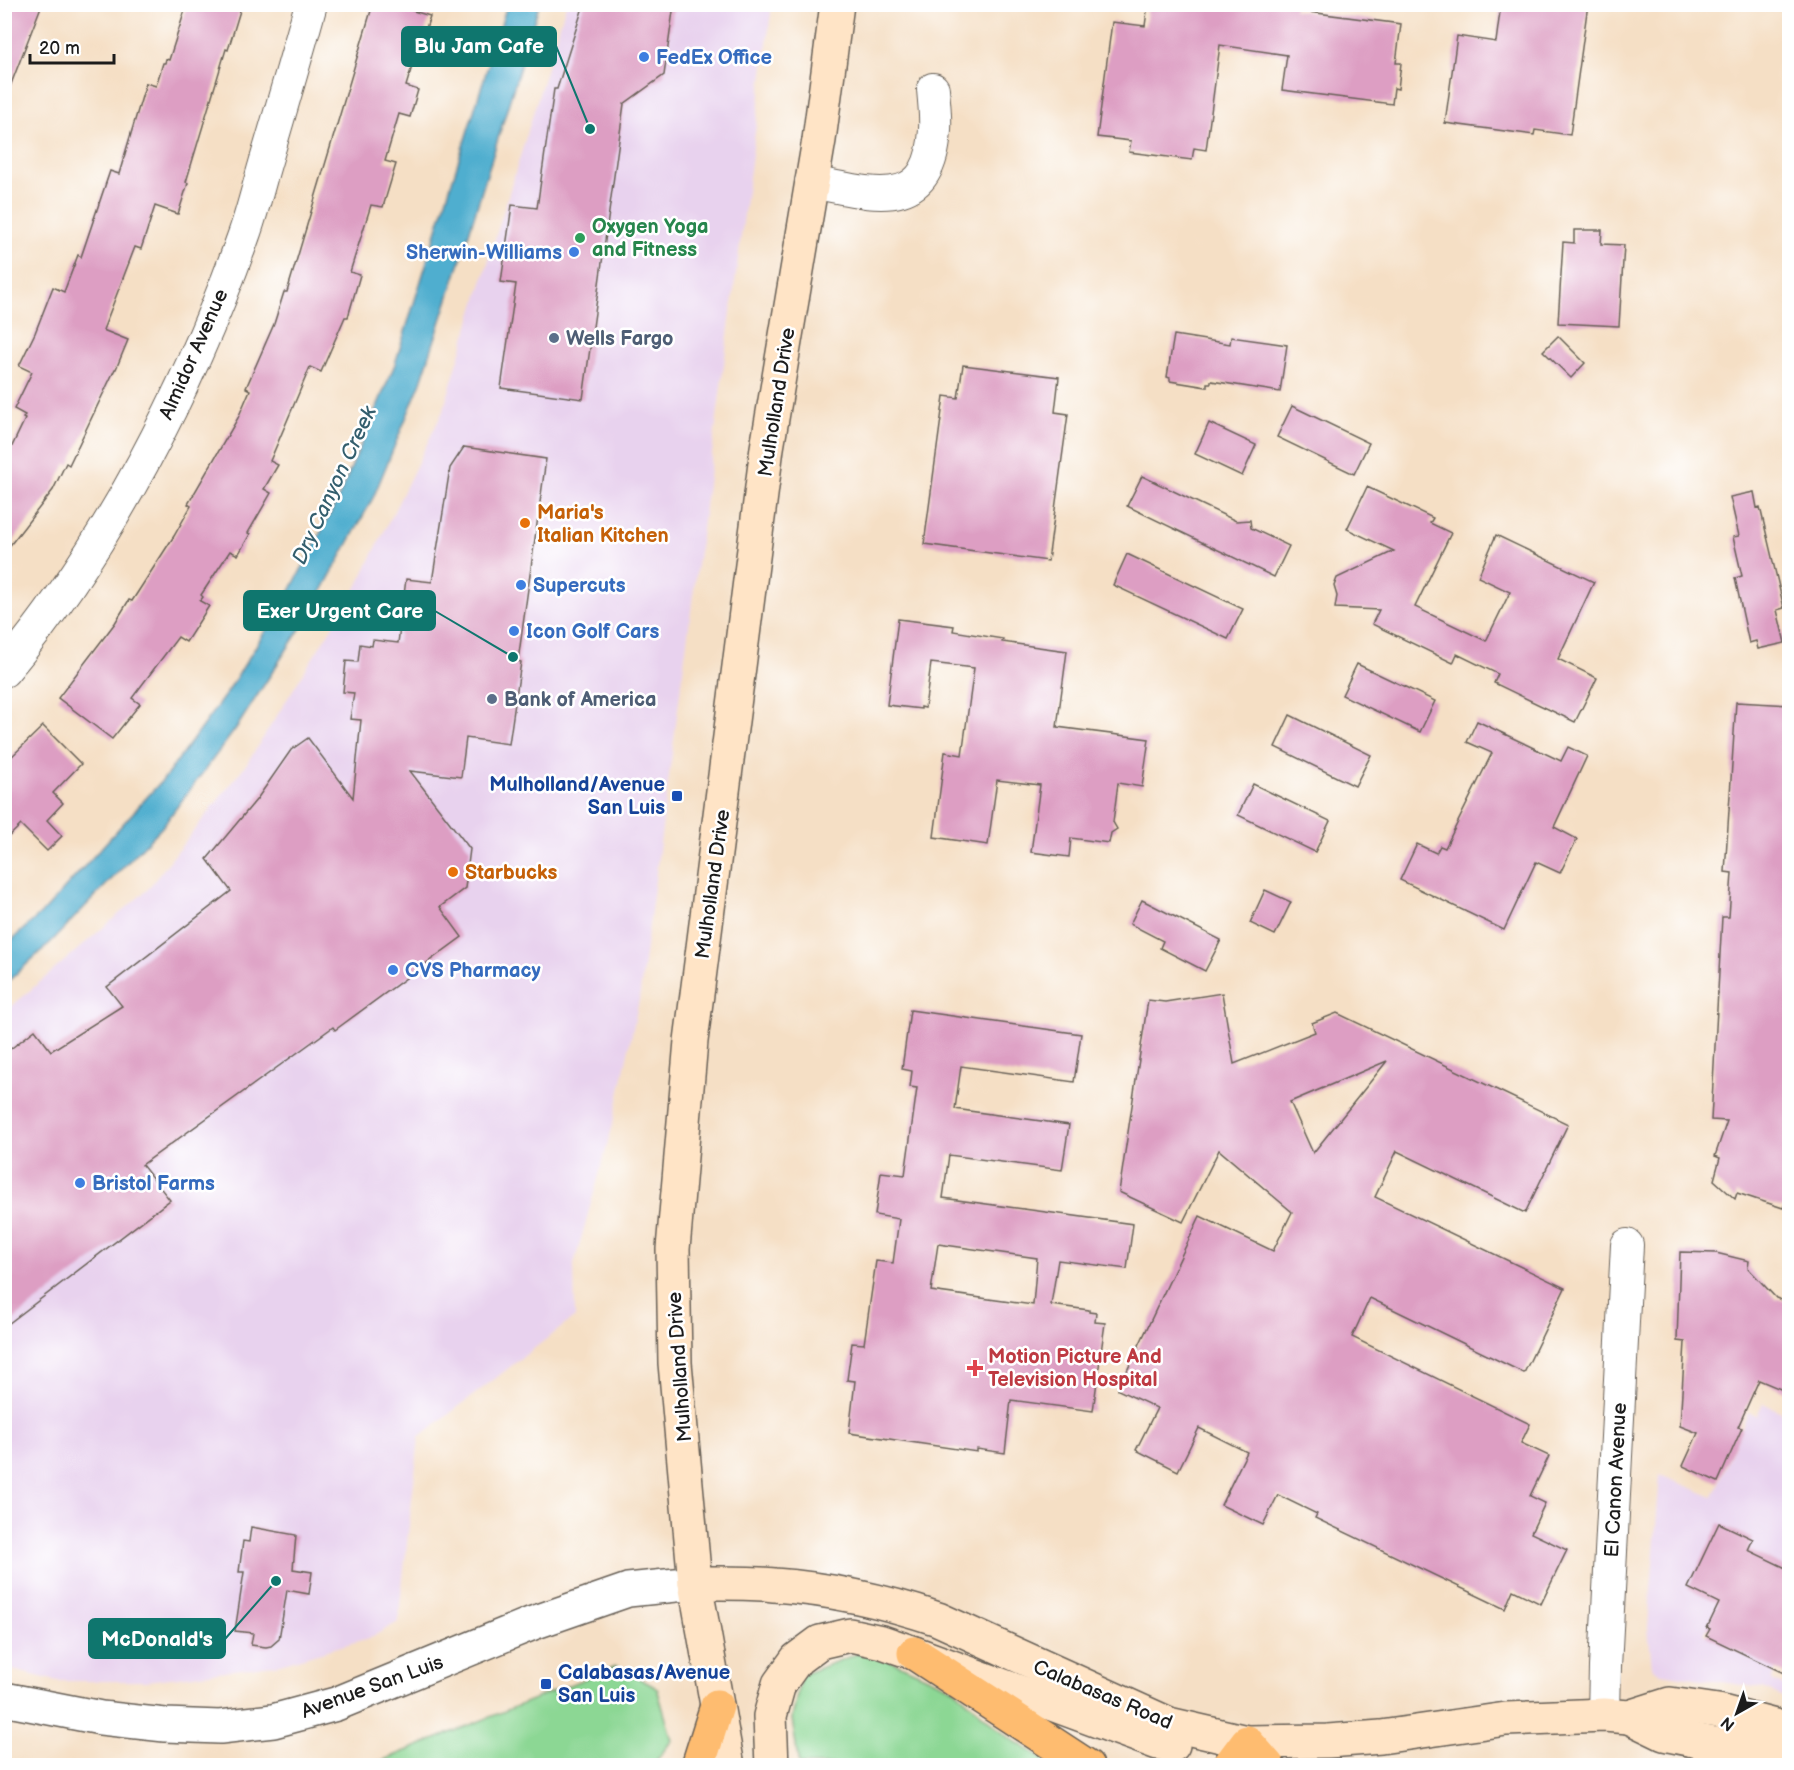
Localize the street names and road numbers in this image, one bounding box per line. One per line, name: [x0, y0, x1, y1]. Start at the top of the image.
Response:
street label: Almidor Avenue: [154, 285, 233, 423]
street label: Mulholland Drive: [753, 326, 801, 478]
street label: Mulholland Drive: [691, 808, 735, 960]
street label: Mulholland Drive: [663, 1291, 697, 1443]
street label: El Canon Avenue: [1600, 1402, 1632, 1558]
street label: Avenue San Luis: [298, 1650, 447, 1724]
street label: Calabasas Road: [1030, 1655, 1176, 1735]

